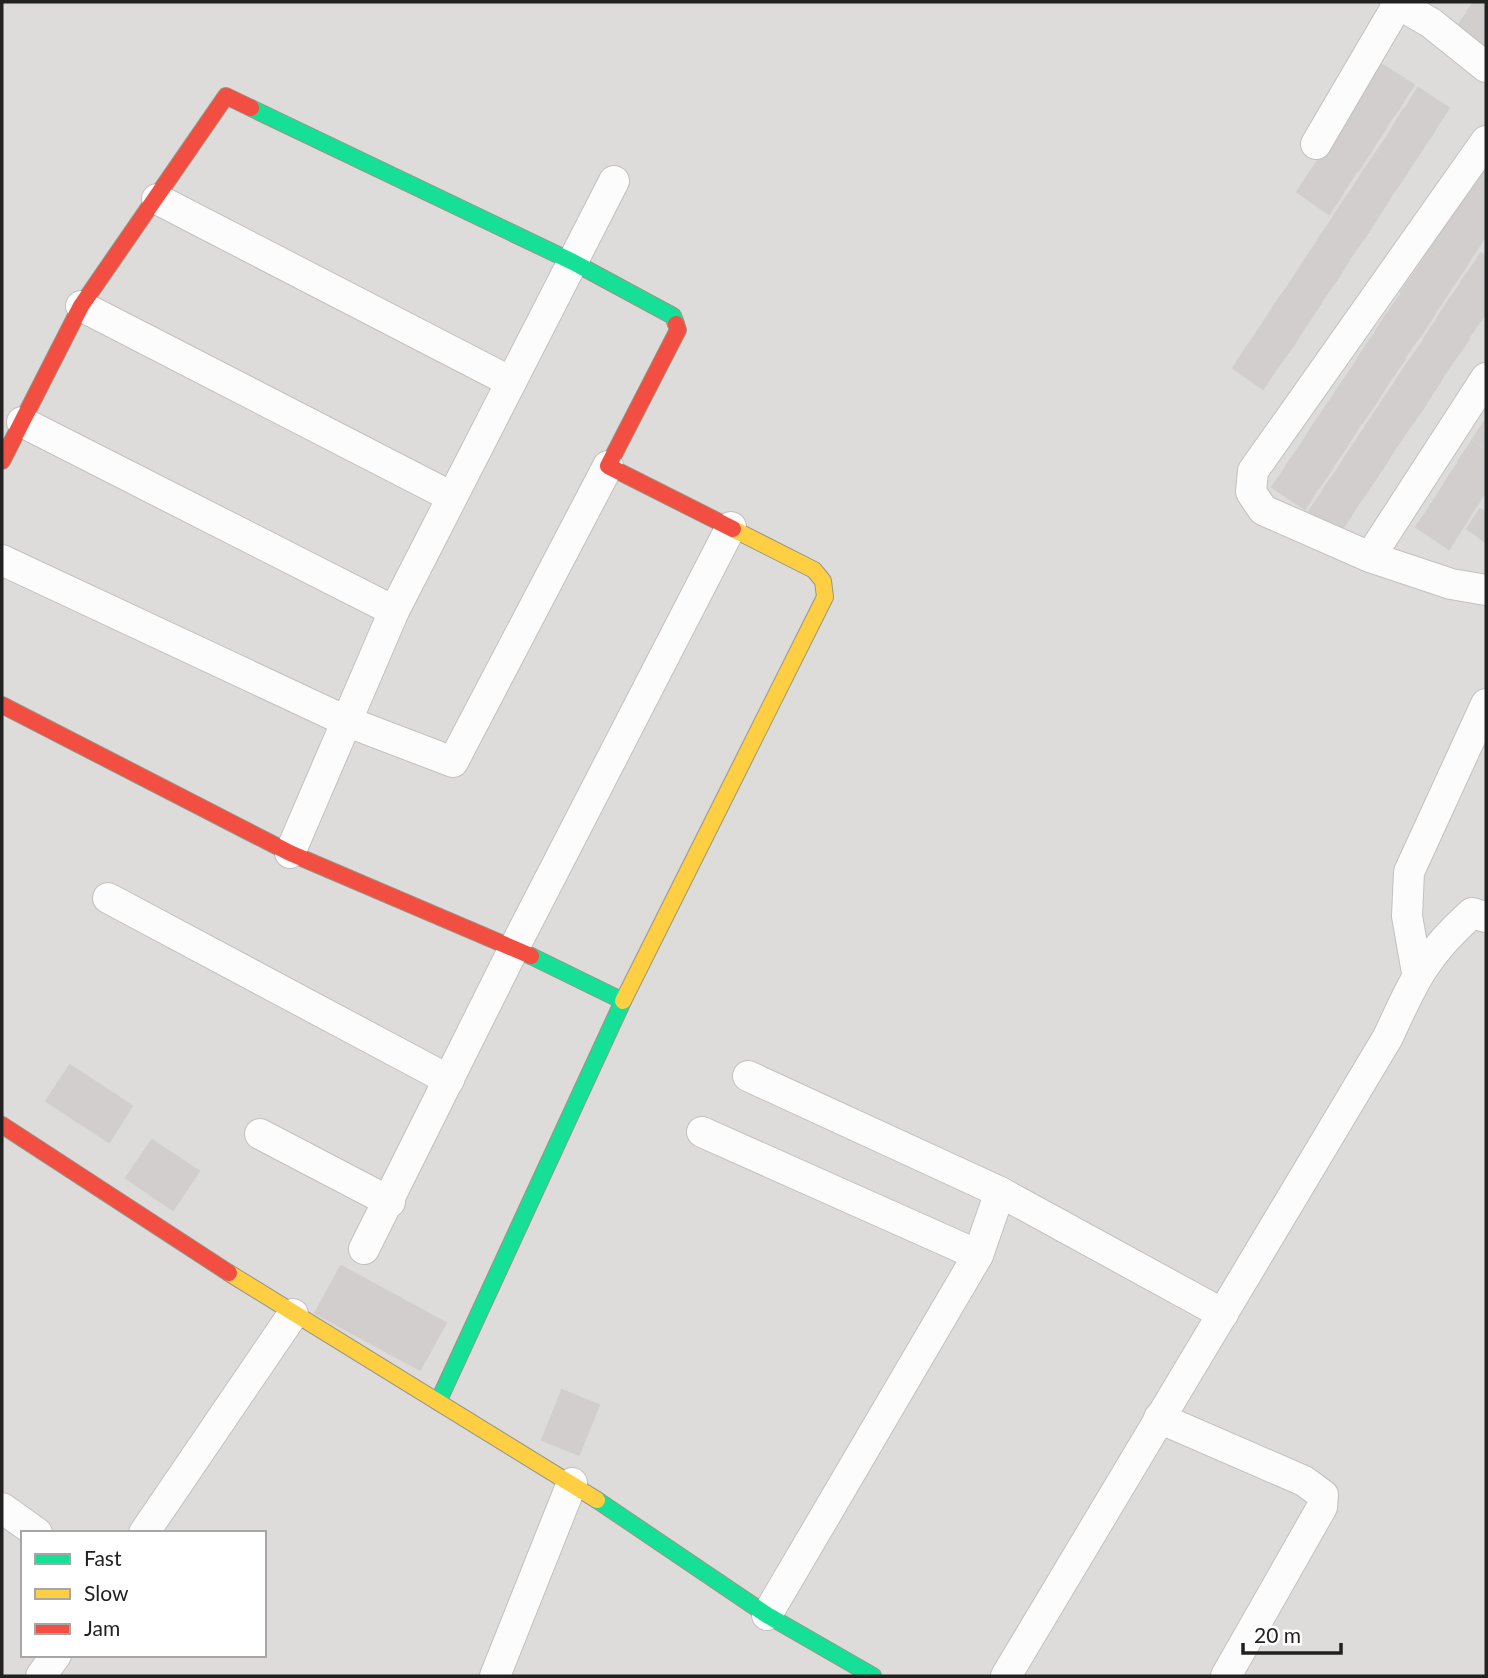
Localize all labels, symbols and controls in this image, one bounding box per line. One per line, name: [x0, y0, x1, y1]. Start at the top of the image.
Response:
legend: [21, 1531, 266, 1657]
text: Fast: [84, 1545, 122, 1570]
text: Slow: [84, 1580, 129, 1605]
scale bar: [1243, 1612, 1341, 1656]
text: Jam: [84, 1615, 120, 1640]
text: 20 m: [1254, 1622, 1301, 1647]

